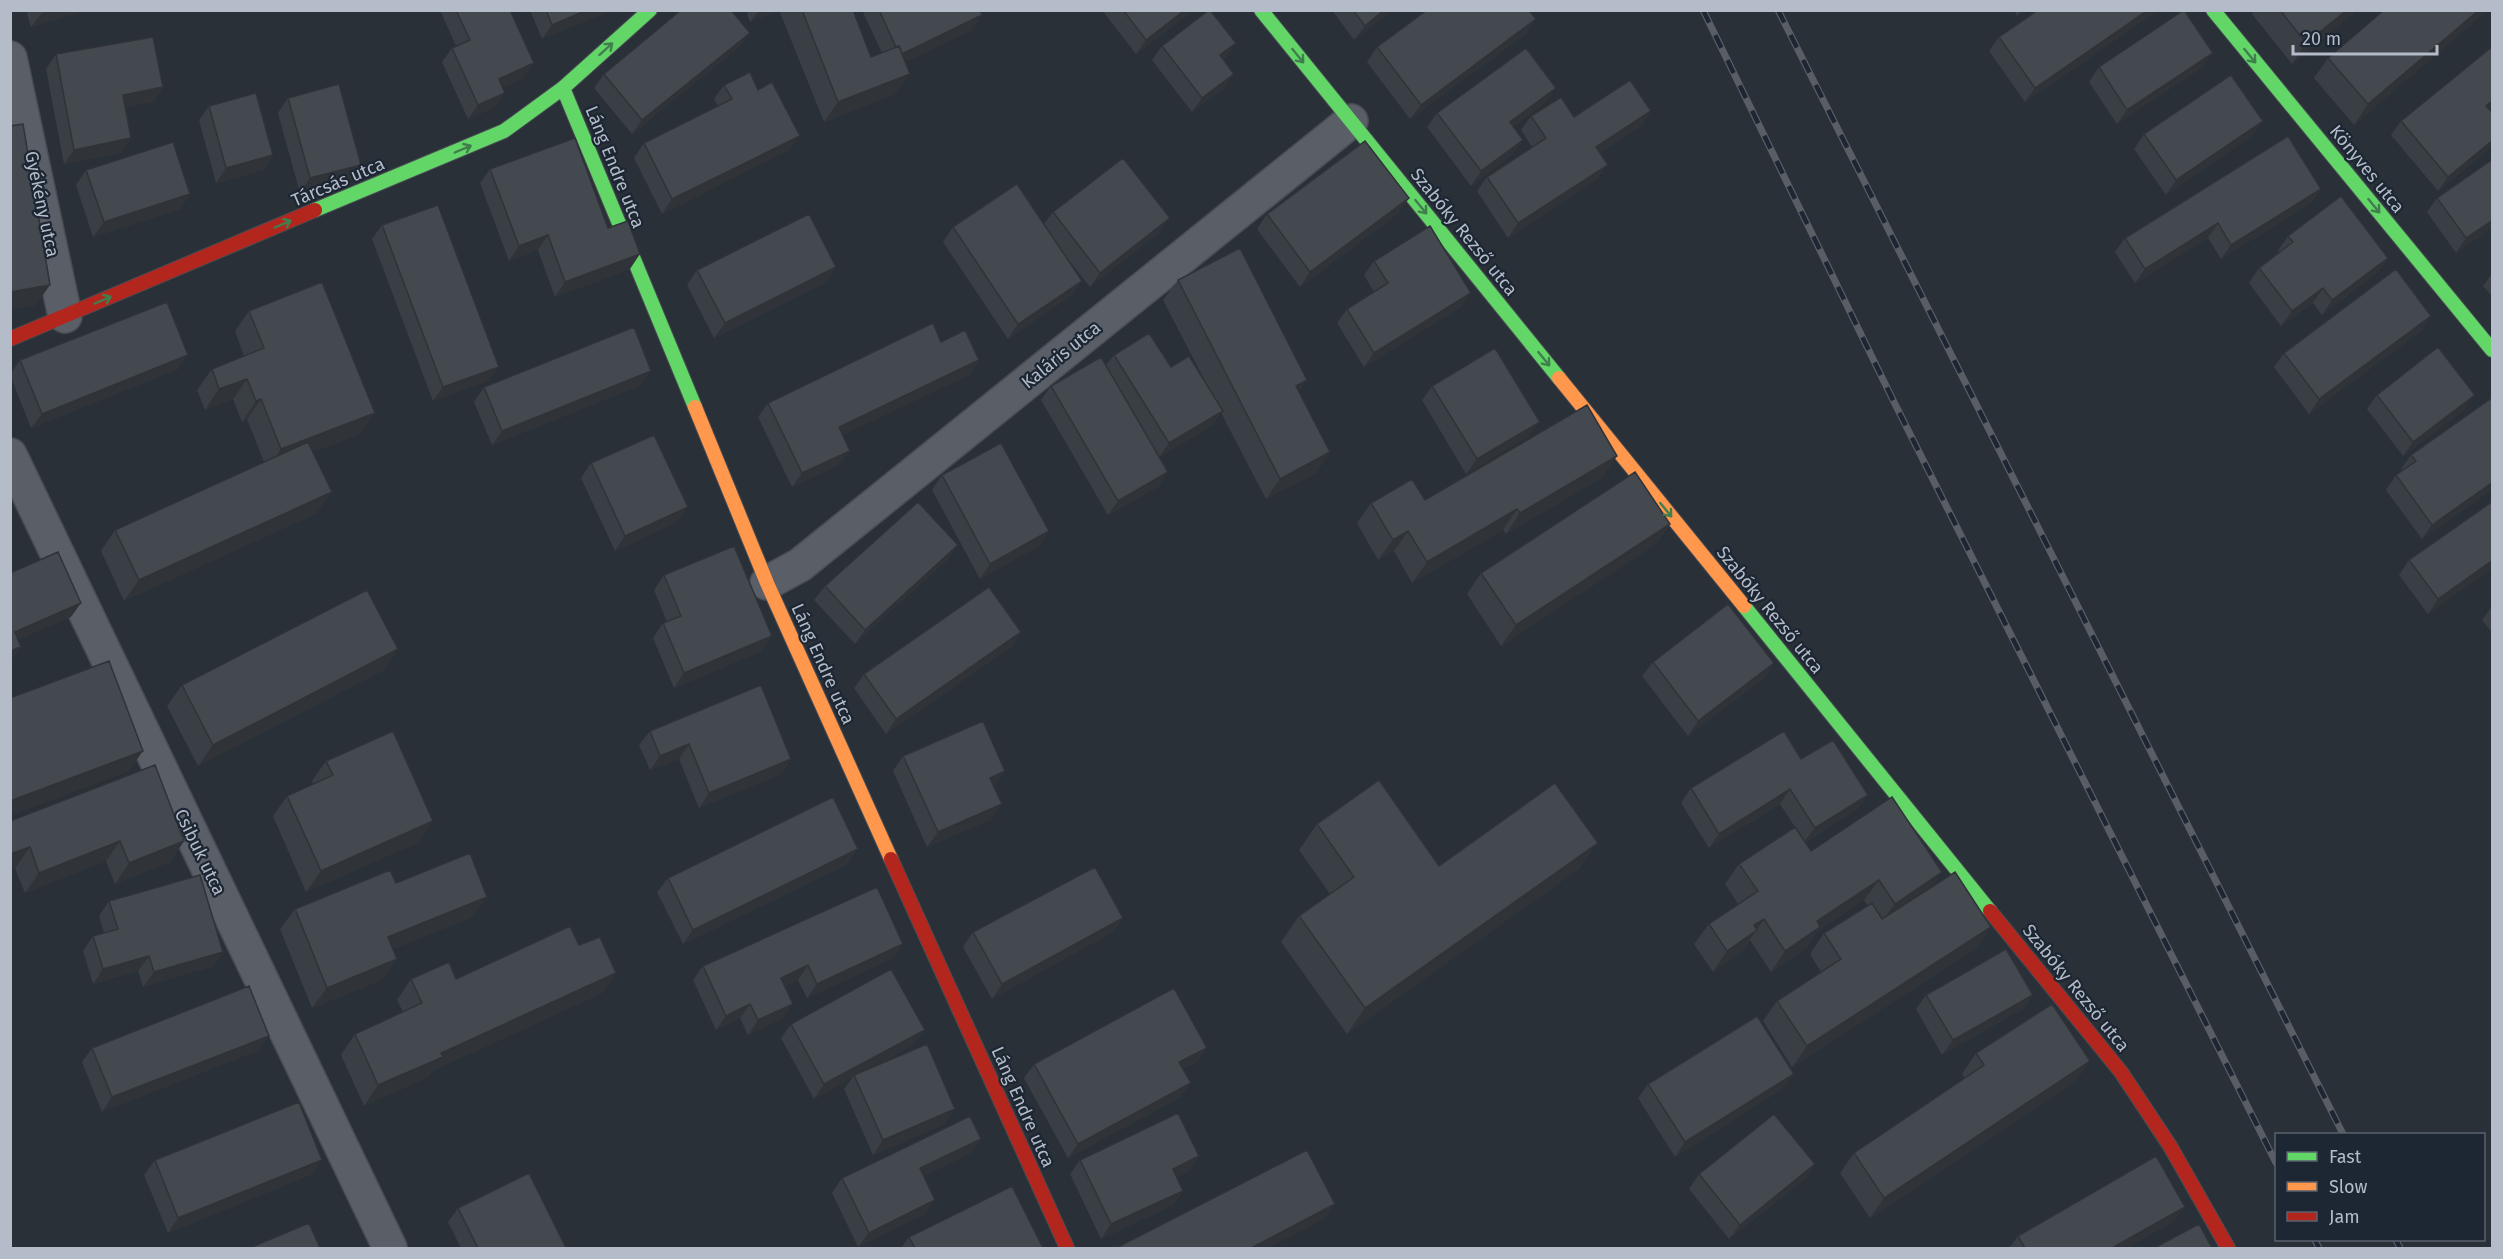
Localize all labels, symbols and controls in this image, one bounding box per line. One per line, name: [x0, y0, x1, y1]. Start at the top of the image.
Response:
scale bar: [2293, 18, 2437, 56]
text: 20 m: [2302, 28, 2341, 50]
one-way arrow: [599, 42, 614, 56]
one-way arrow: [1291, 48, 1305, 63]
one-way arrow: [2244, 48, 2257, 64]
street label: Láng Endre utca: [580, 103, 650, 231]
street label: Könyves utca: [2325, 121, 2409, 217]
one-way arrow: [453, 142, 471, 154]
street label: Gyékény utca: [20, 149, 64, 259]
street label: Tárcsás utca: [288, 153, 388, 211]
street label: Szabóky Rezső utca: [1406, 164, 1522, 300]
one-way arrow: [2367, 198, 2381, 213]
one-way arrow: [1414, 199, 1428, 214]
one-way arrow: [273, 218, 292, 229]
one-way arrow: [94, 294, 112, 305]
street label: Kaláris utca: [1017, 316, 1105, 394]
one-way arrow: [1537, 351, 1550, 367]
one-way arrow: [1660, 502, 1673, 518]
street label: Szabóky Rezső utca: [1712, 542, 1828, 678]
street label: Láng Endre utca: [787, 600, 859, 728]
street label: Csibuk utca: [170, 805, 230, 899]
street label: Szabóky Rezső utca: [2018, 920, 2134, 1056]
street label: Láng Endre utca: [987, 1043, 1059, 1171]
legend: [2275, 1133, 2485, 1241]
text: Fast: [2329, 1146, 2362, 1168]
text: Slow: [2329, 1176, 2368, 1198]
text: Jam: [2329, 1206, 2360, 1228]

